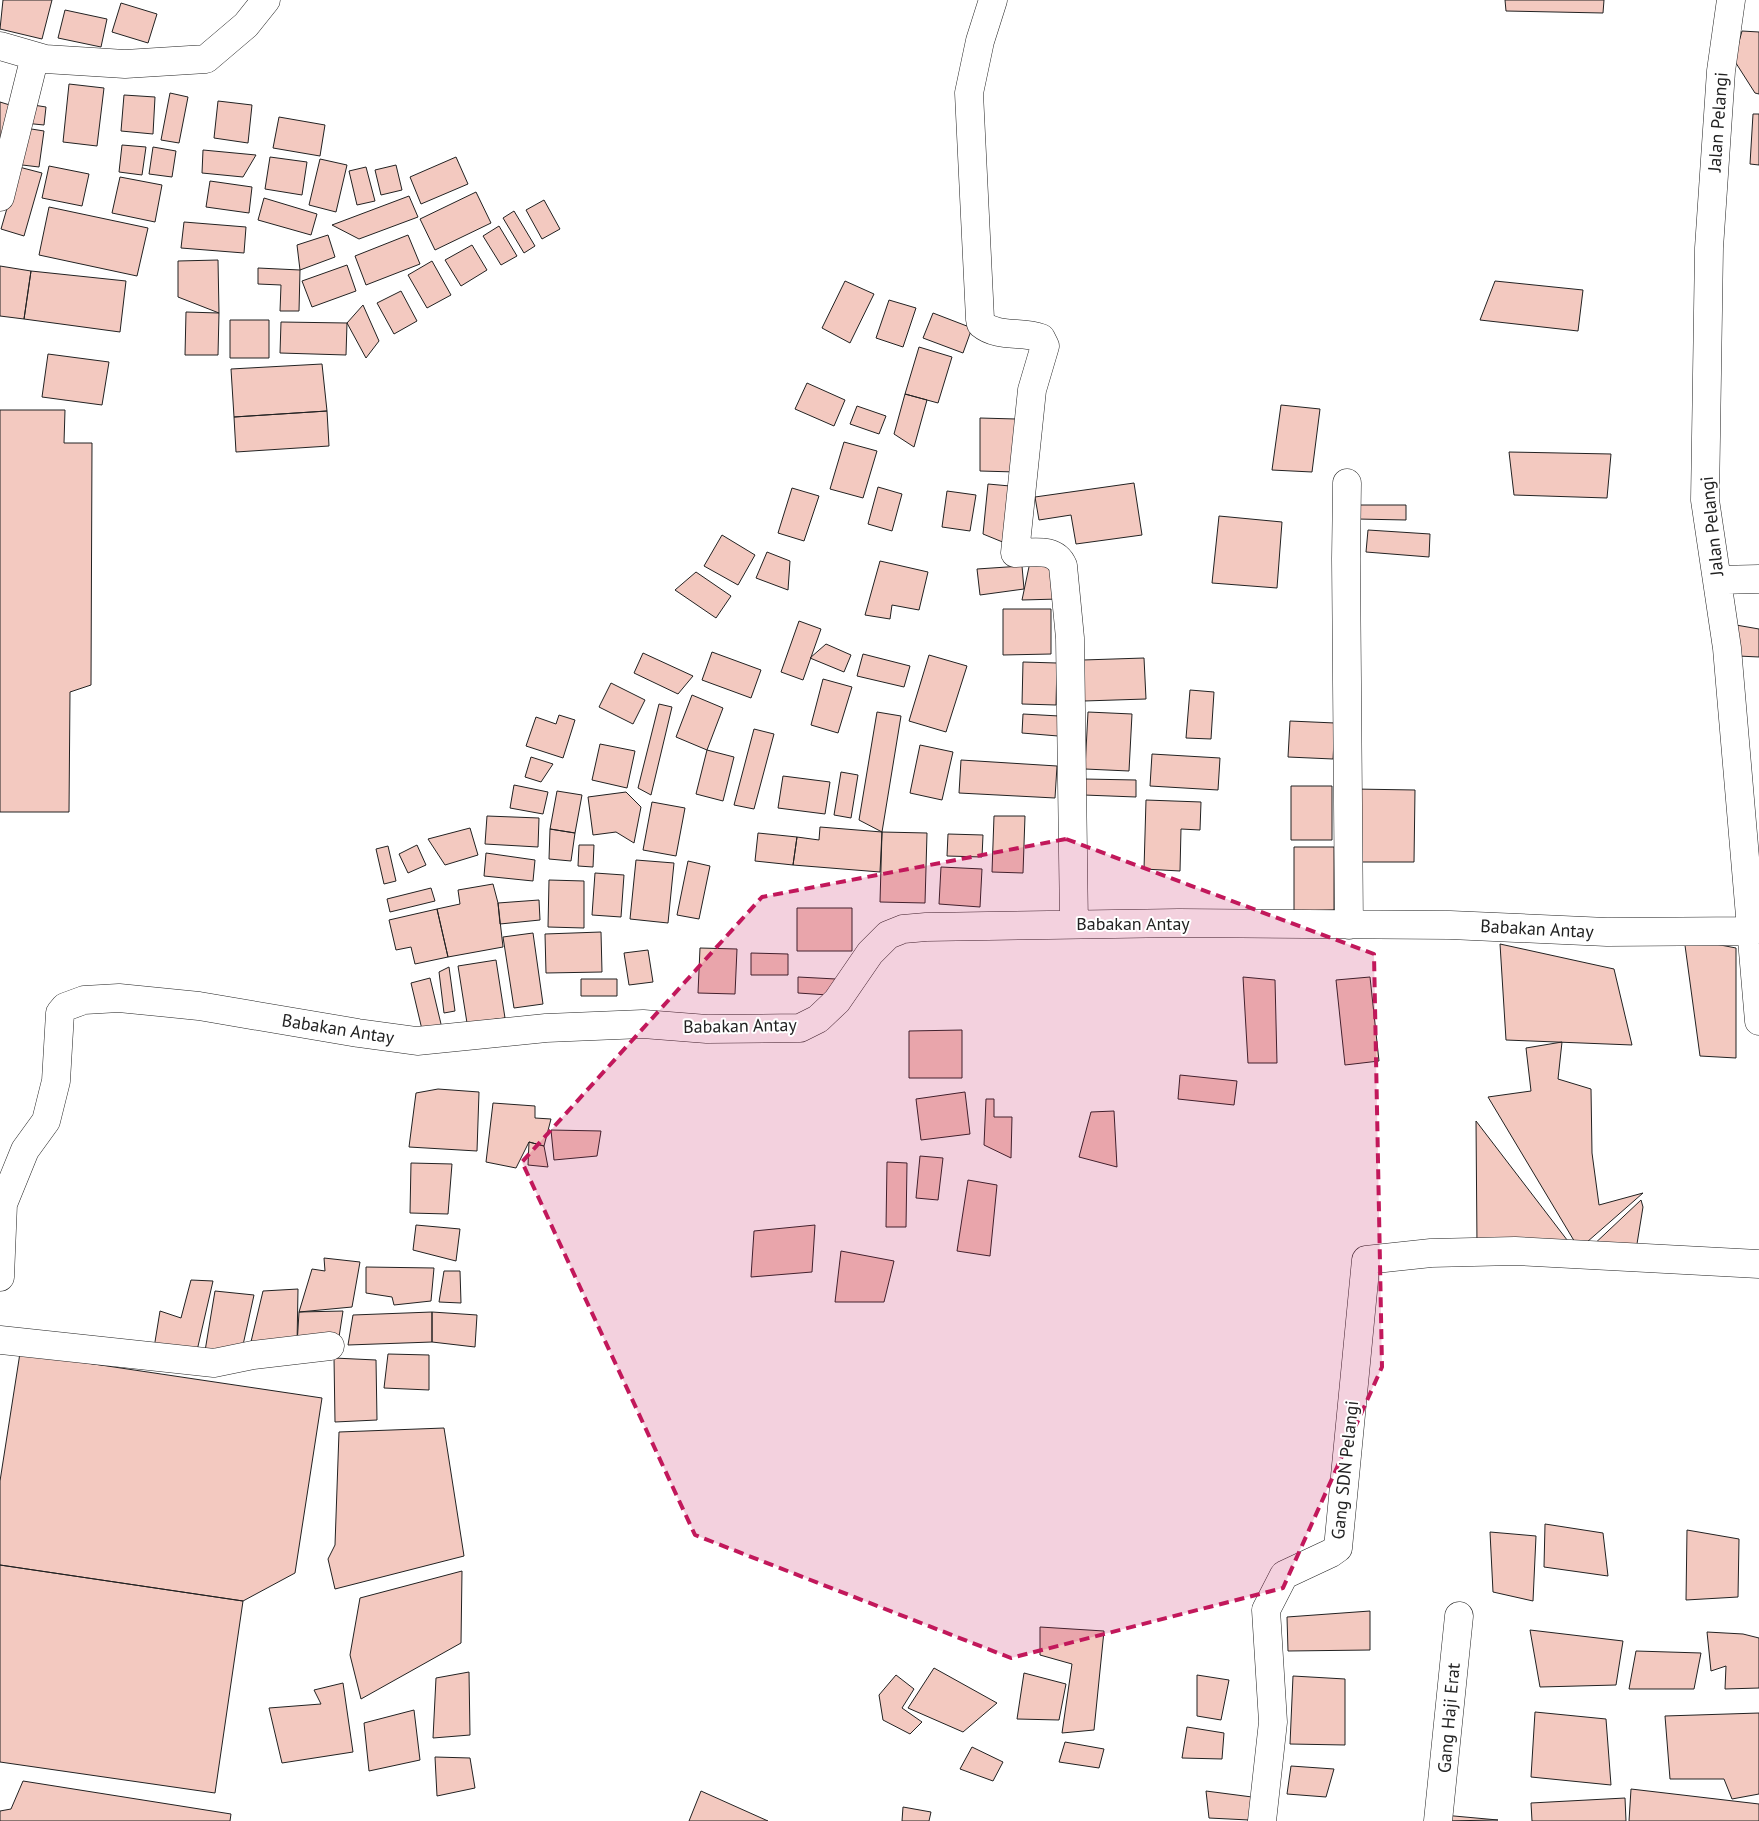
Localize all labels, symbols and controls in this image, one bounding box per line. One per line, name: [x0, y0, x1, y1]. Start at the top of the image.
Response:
street label: Jalan Pelangi: [1702, 71, 1732, 174]
street label: Jalan Pelangi: [1695, 475, 1728, 578]
street label: Babakan Antay: [1076, 912, 1190, 935]
street label: Babakan Antay: [1480, 914, 1595, 943]
street label: Babakan Antay: [280, 1008, 397, 1049]
street label: Babakan Antay: [683, 1013, 798, 1038]
street label: Gang SDN Pelangi: [1326, 1399, 1363, 1541]
street label: Gang Haji Erat: [1432, 1662, 1465, 1774]

